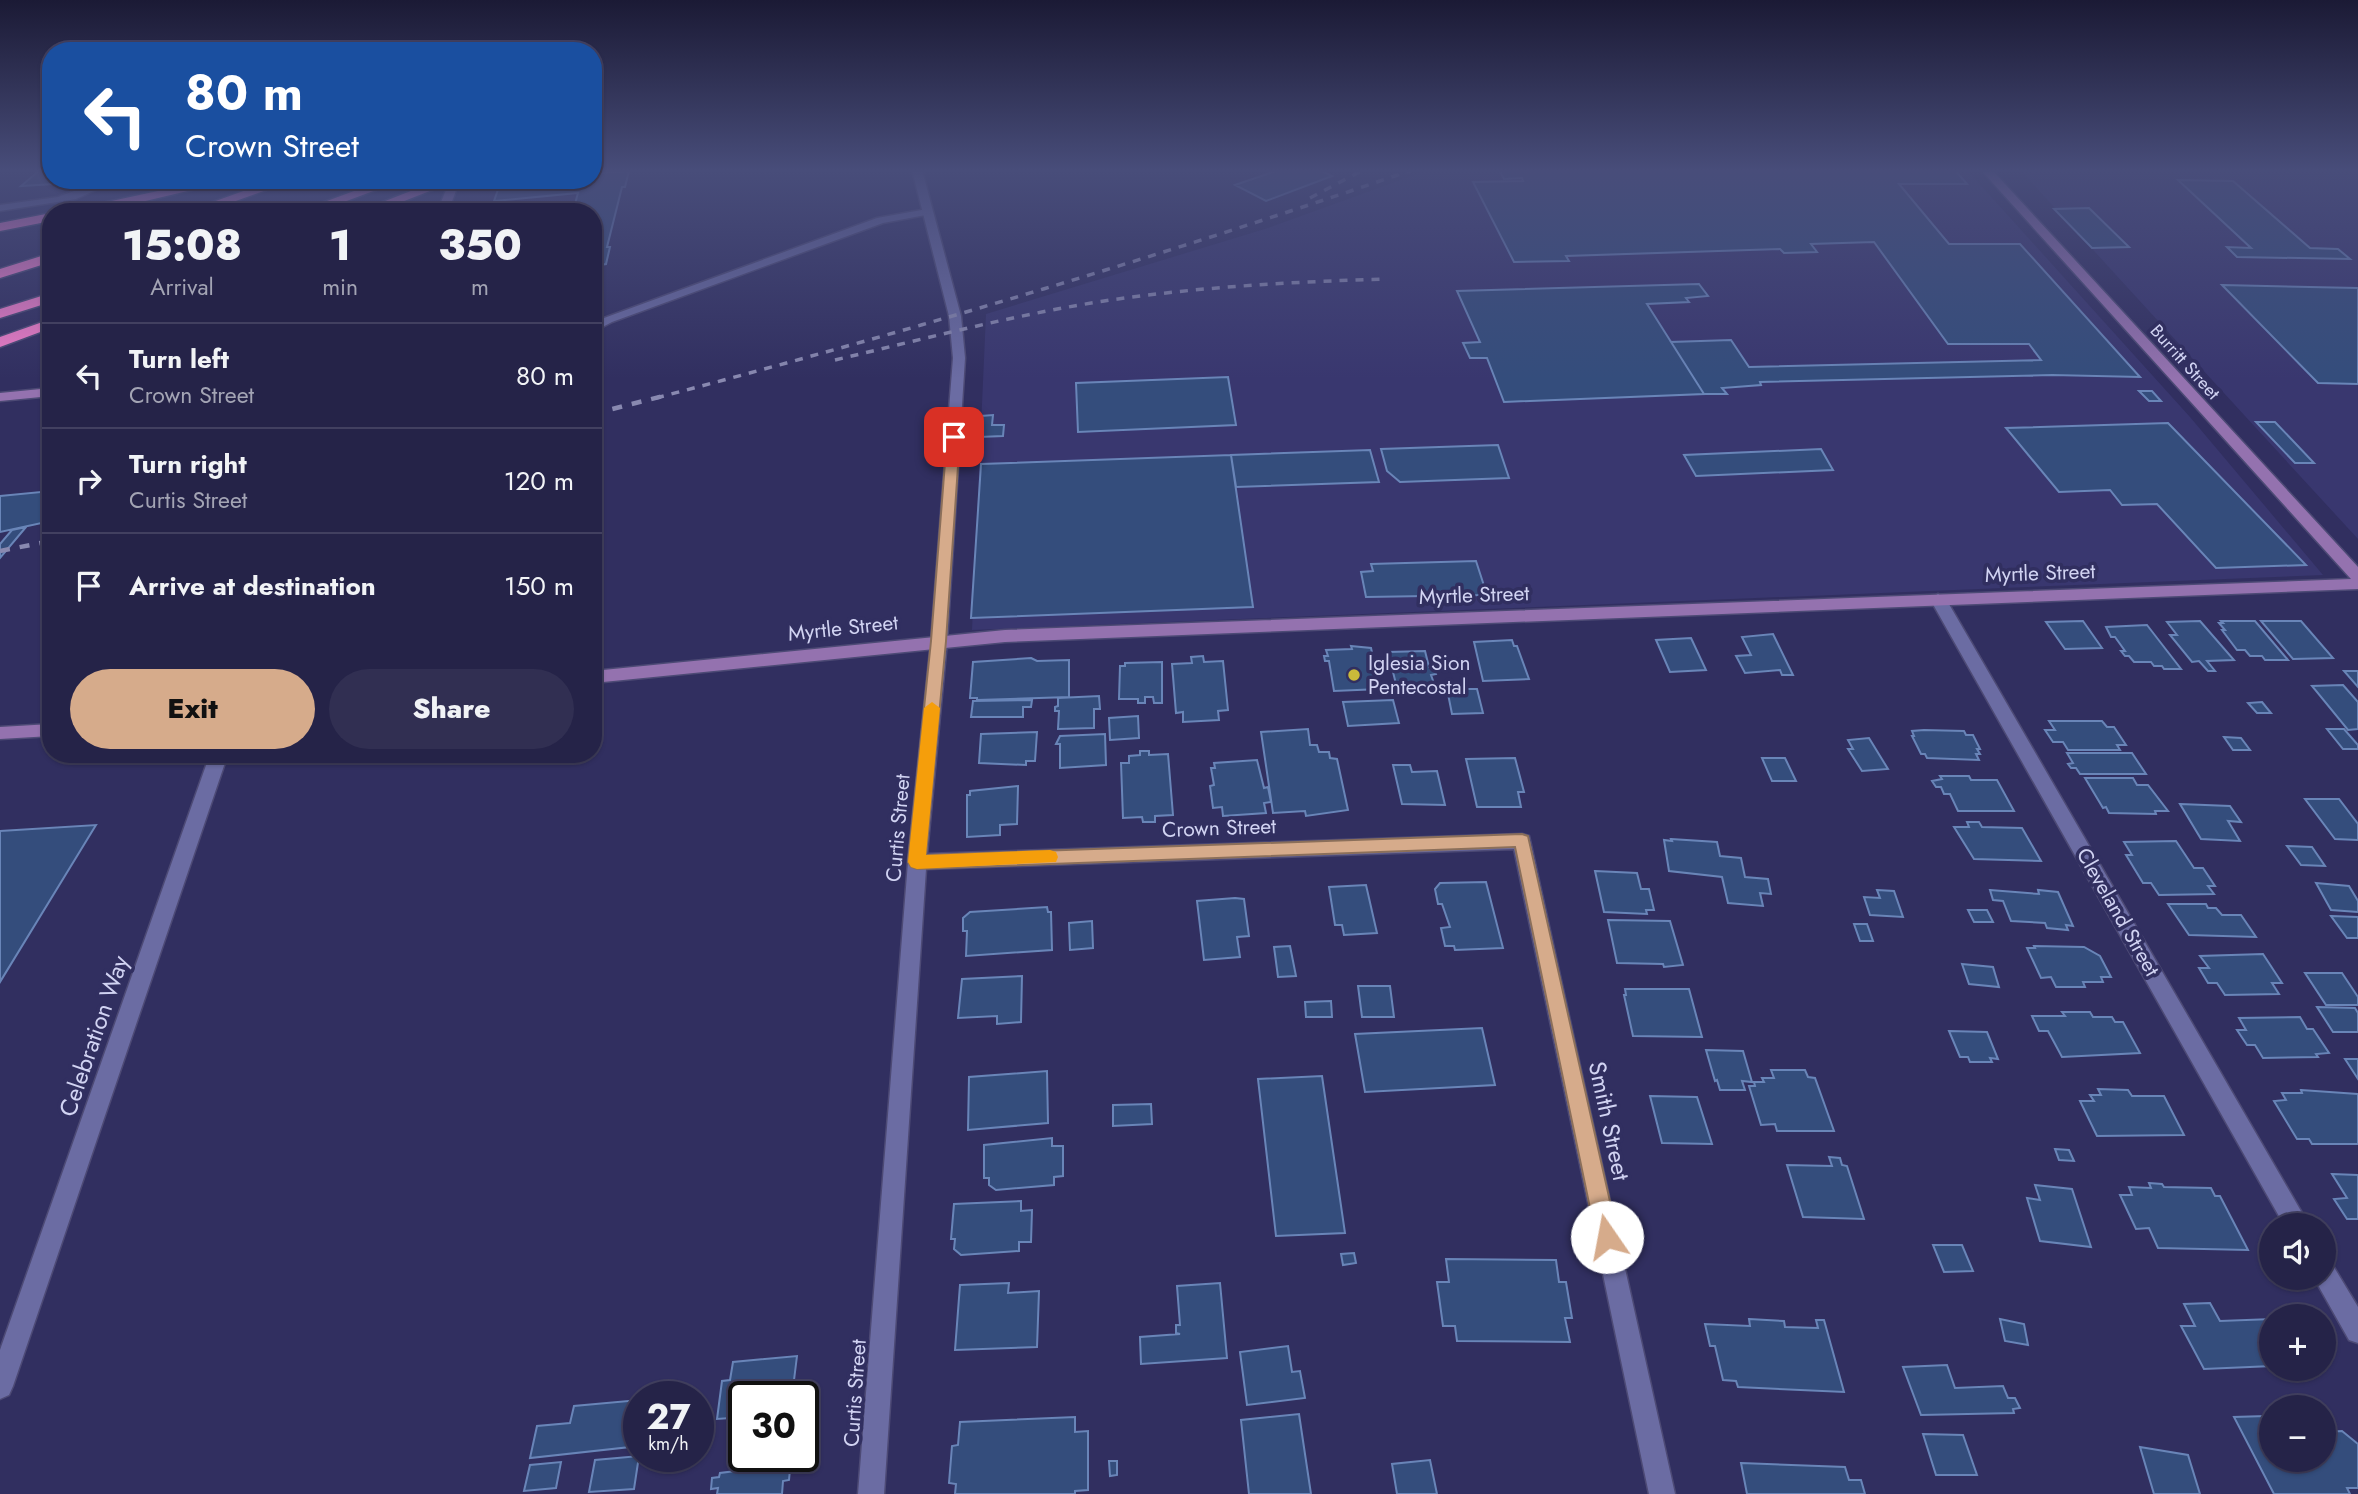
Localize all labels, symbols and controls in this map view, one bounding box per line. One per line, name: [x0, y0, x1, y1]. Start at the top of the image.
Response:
text: 80 m: [185, 58, 303, 128]
icon: left: [70, 70, 161, 161]
text: Crown Street: [185, 123, 359, 169]
text: 15:08: [122, 215, 242, 276]
text: 1: [329, 215, 351, 276]
text: 350: [438, 215, 522, 276]
text: Arrival: [150, 270, 214, 304]
text: min: [322, 270, 358, 304]
text: m: [471, 270, 489, 304]
street label: Burritt Street: [2144, 319, 2226, 406]
text: Turn left: [129, 340, 229, 378]
icon: left: [70, 357, 108, 395]
text: 80 m: [516, 357, 574, 395]
text: Crown Street: [129, 378, 254, 412]
pin: [924, 407, 984, 467]
icon: arrive: [935, 418, 973, 456]
text: Turn right: [129, 445, 247, 483]
icon: right: [70, 462, 108, 500]
text: 120 m: [504, 462, 574, 500]
text: Curtis Street: [129, 483, 247, 517]
street label: Myrtle Street: [1984, 556, 2096, 590]
icon: arrive: [70, 567, 108, 605]
text: Arrive at destination: [129, 567, 376, 605]
text: 150 m: [504, 567, 574, 605]
street label: Myrtle Street: [1418, 578, 1530, 612]
street label: Myrtle Street: [786, 607, 900, 649]
place label: Iglesia Sion Pentecostal: [1368, 648, 1471, 702]
marker: Iglesia Sion Pentecostal: [1346, 667, 1362, 683]
button: Exit: [70, 669, 315, 749]
button: Share: [329, 669, 574, 749]
street label: Curtis Street: [878, 773, 918, 883]
street label: Crown Street: [1161, 811, 1277, 845]
street label: Cleveland Street: [2069, 842, 2167, 982]
street label: Celebration Way: [50, 950, 138, 1121]
street label: Smith Street: [1580, 1058, 1639, 1184]
position arrow: [1570, 1200, 1644, 1274]
map controls: [2259, 1213, 2336, 1472]
button: sound: [2259, 1213, 2336, 1290]
button: +: [2259, 1304, 2336, 1381]
street label: Curtis Street: [836, 1338, 874, 1448]
speed limit sign: 30: [728, 1381, 819, 1472]
text: 27: [646, 1392, 691, 1442]
button: −: [2259, 1395, 2336, 1472]
text: km/h: [648, 1431, 689, 1457]

